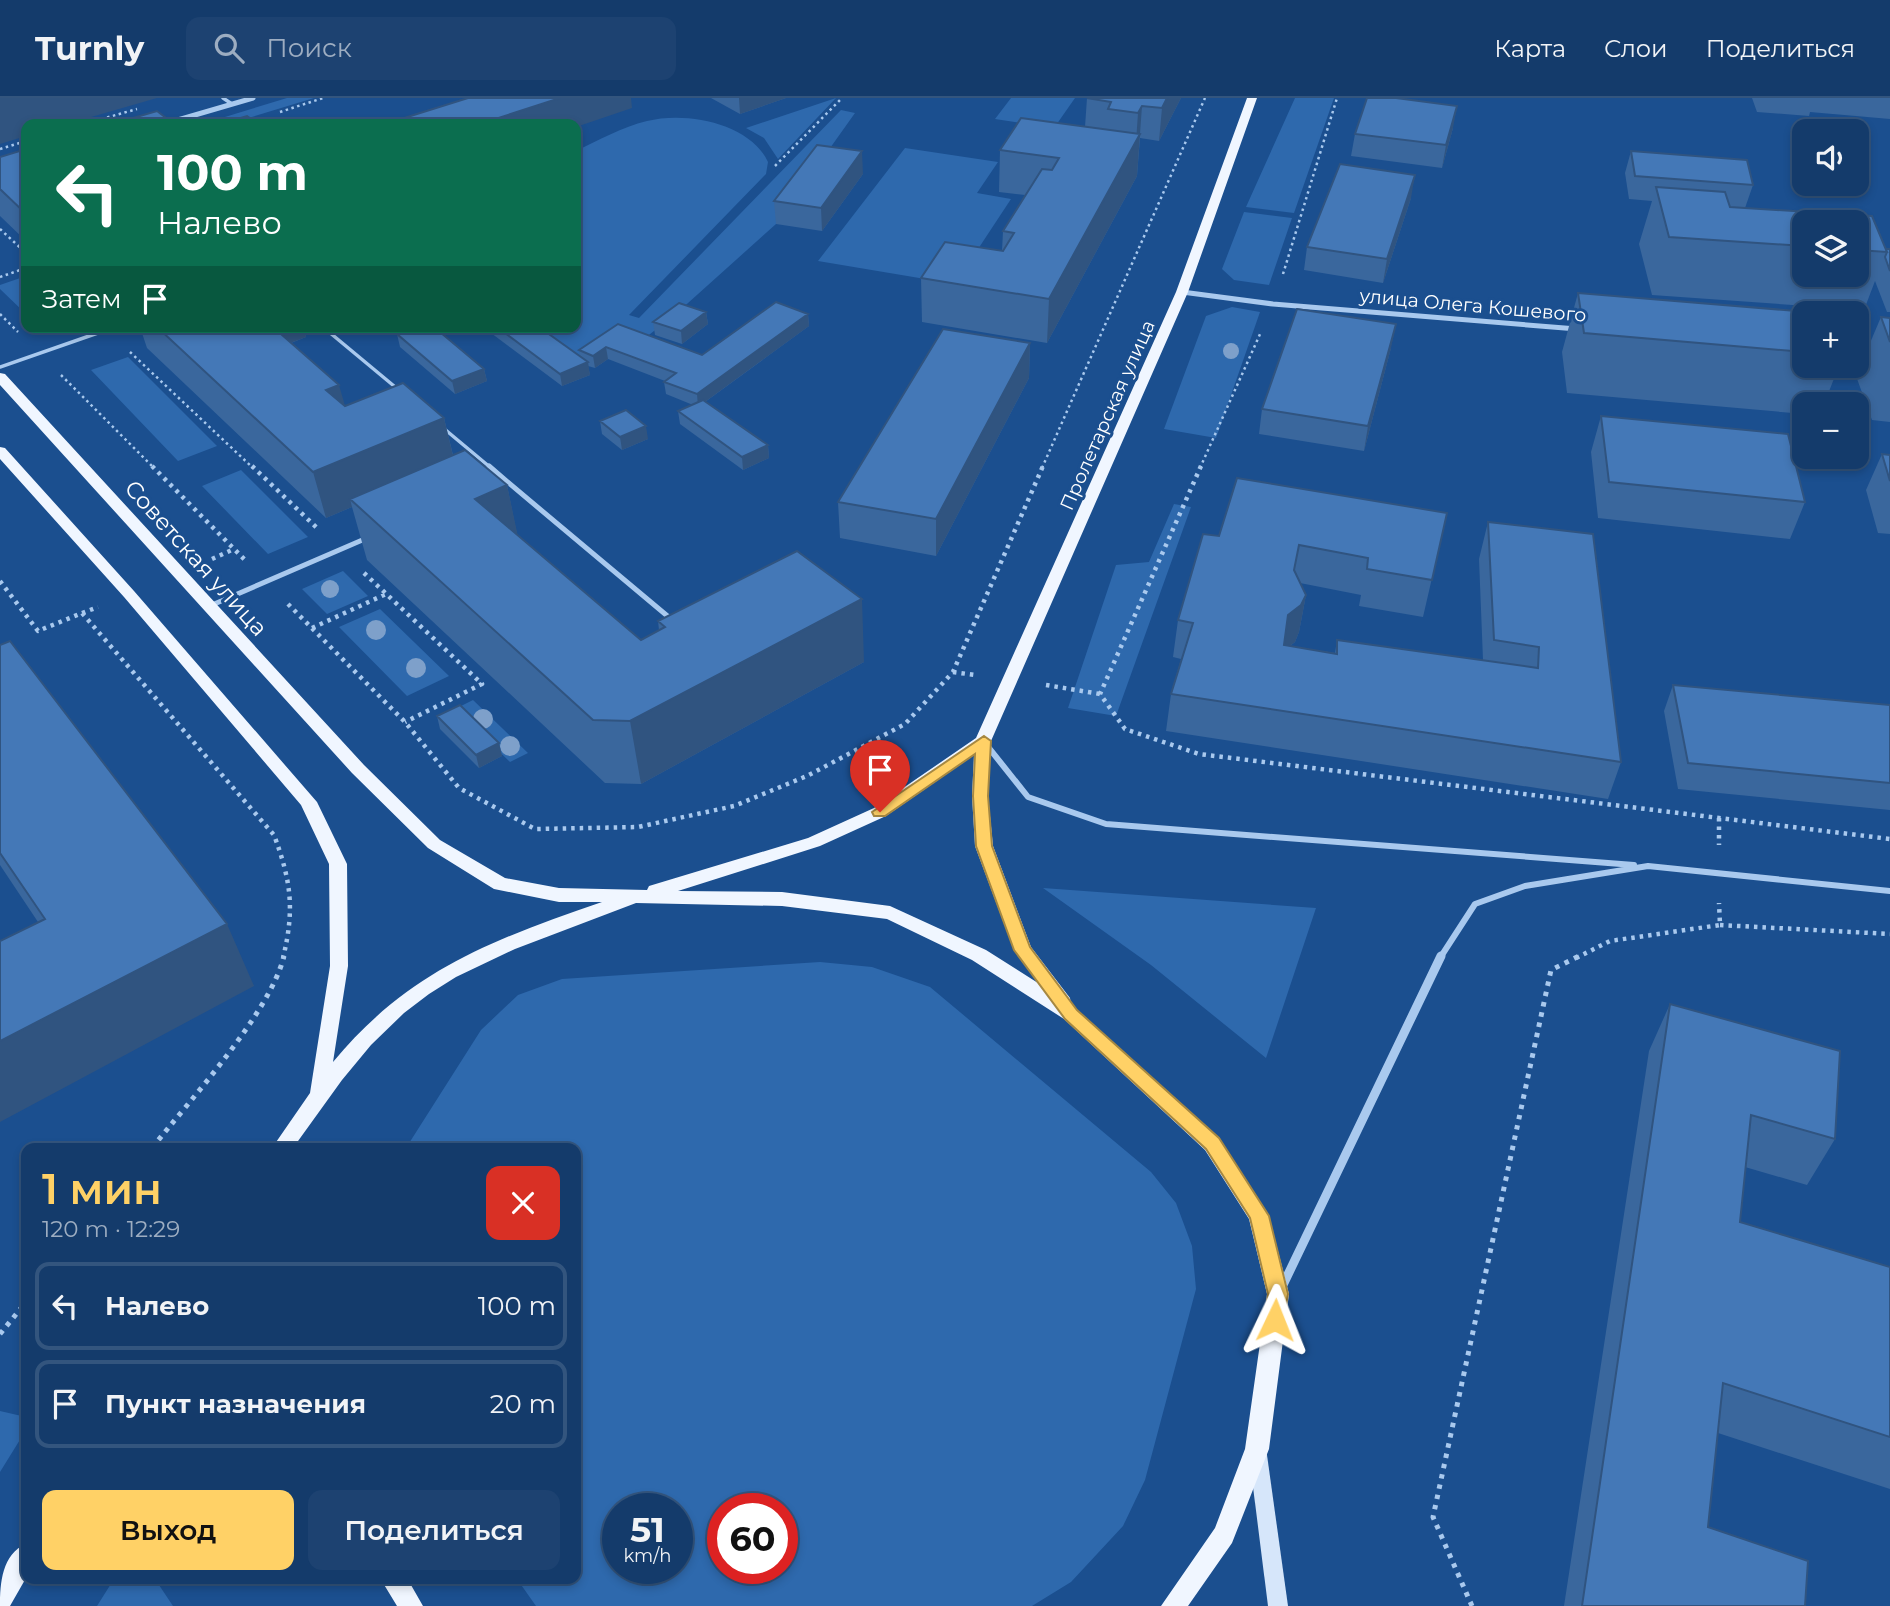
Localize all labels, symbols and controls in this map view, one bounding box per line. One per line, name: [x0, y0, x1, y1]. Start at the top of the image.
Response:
search box: [186, 17, 676, 80]
text: Turnly: [35, 28, 144, 68]
icon: search: [210, 29, 248, 67]
text: Поиск: [266, 32, 352, 64]
text: Карта: [1494, 34, 1566, 63]
text: Слои: [1604, 34, 1668, 63]
text: Поделиться: [1706, 34, 1855, 63]
map controls: [1792, 119, 1869, 469]
button: sound: [1792, 119, 1869, 196]
text: 100 m: [157, 143, 308, 202]
icon: left: [42, 147, 133, 238]
text: Налево: [157, 203, 282, 242]
button: layers: [1792, 210, 1869, 287]
icon: arrive: [136, 280, 174, 318]
text: Затем: [42, 283, 122, 315]
street label: улица Олега Кошевого: [1358, 284, 1587, 327]
button: +: [1792, 301, 1869, 378]
street label: Пролетарская улица: [1055, 317, 1160, 514]
button: −: [1792, 392, 1869, 469]
street label: Советская улица: [119, 474, 273, 642]
pin: [850, 740, 910, 812]
icon: arrive: [861, 751, 899, 789]
text: 1 мин: [42, 1163, 162, 1215]
button: close: [486, 1166, 560, 1240]
text: 120 m · 12:29: [42, 1215, 180, 1243]
position arrow: [1238, 1283, 1312, 1357]
icon: left: [46, 1287, 84, 1325]
text: Налево: [105, 1290, 209, 1322]
text: 100 m: [478, 1290, 556, 1322]
icon: arrive: [46, 1385, 84, 1423]
text: Пункт назначения: [105, 1388, 366, 1420]
text: 20 m: [490, 1388, 556, 1420]
button: Выход: [42, 1490, 294, 1570]
button: Поделиться: [308, 1490, 560, 1570]
speed limit sign: 60: [707, 1493, 798, 1584]
text: 51: [630, 1508, 665, 1551]
text: km/h: [623, 1545, 672, 1567]

